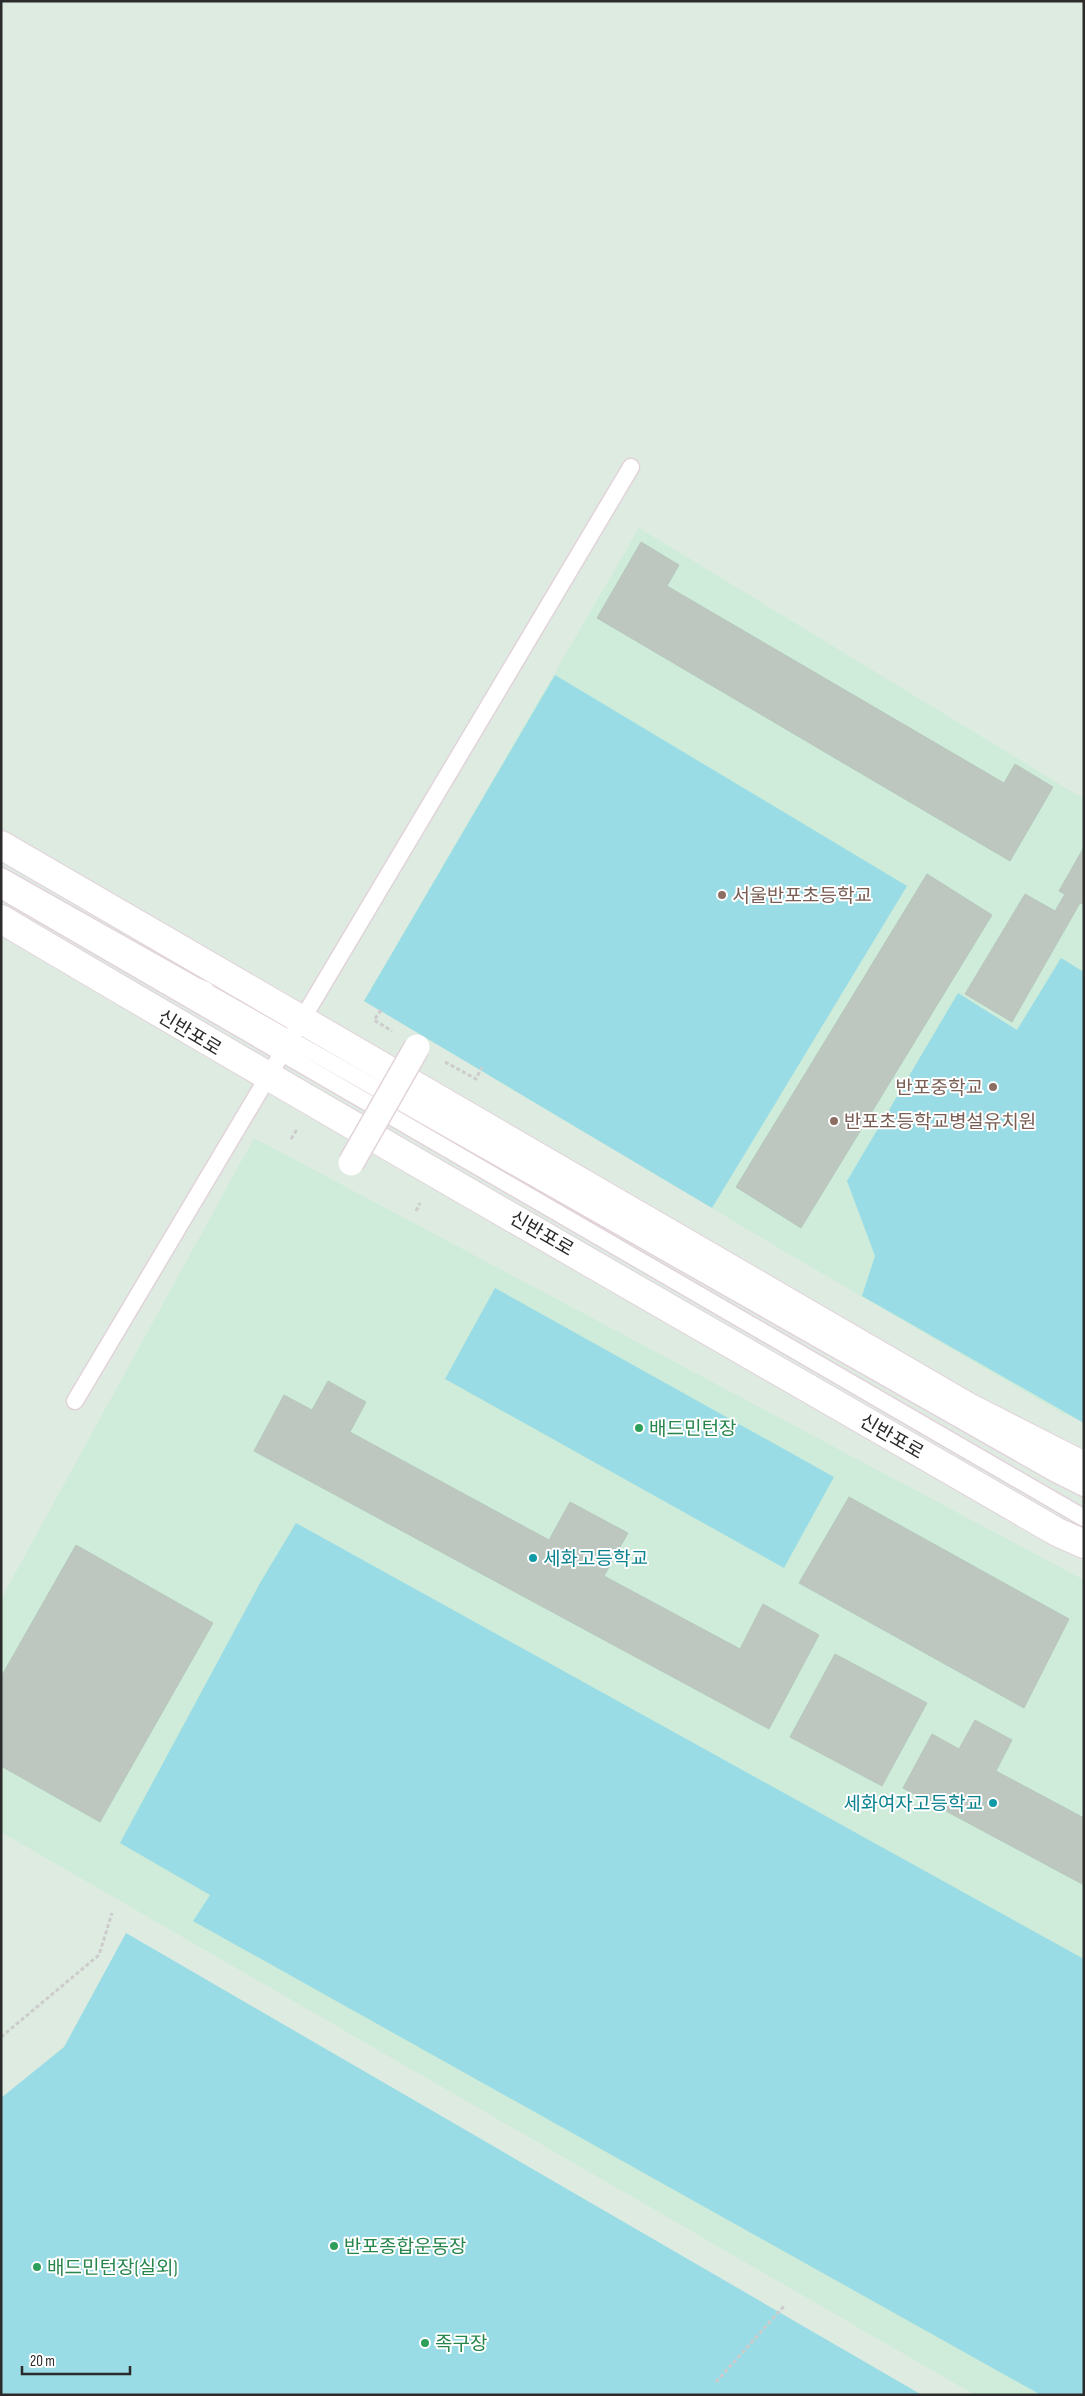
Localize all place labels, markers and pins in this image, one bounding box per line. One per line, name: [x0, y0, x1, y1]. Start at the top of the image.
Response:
place label: 서울반포초등학교: [732, 885, 872, 908]
marker: 서울반포초등학교: [716, 889, 728, 901]
place label: 반포중학교: [896, 1077, 983, 1100]
marker: 반포중학교: [987, 1081, 999, 1093]
place label: 반포초등학교병설유치원: [844, 1111, 1036, 1134]
marker: 반포초등학교병설유치원: [828, 1115, 840, 1127]
place label: 배드민턴장: [649, 1418, 736, 1441]
marker: 배드민턴장: [633, 1422, 645, 1434]
place label: 세화고등학교: [543, 1548, 648, 1571]
marker: 세화고등학교: [527, 1552, 539, 1564]
place label: 세화여자고등학교: [843, 1793, 983, 1816]
marker: 세화여자고등학교: [987, 1797, 999, 1809]
place label: 반포종합운동장: [344, 2236, 466, 2259]
marker: 반포종합운동장: [328, 2240, 340, 2252]
place label: 배드민턴장(실외): [47, 2257, 178, 2280]
marker: 배드민턴장(실외): [31, 2261, 43, 2273]
place label: 족구장: [435, 2333, 487, 2356]
marker: 족구장: [419, 2337, 431, 2349]

